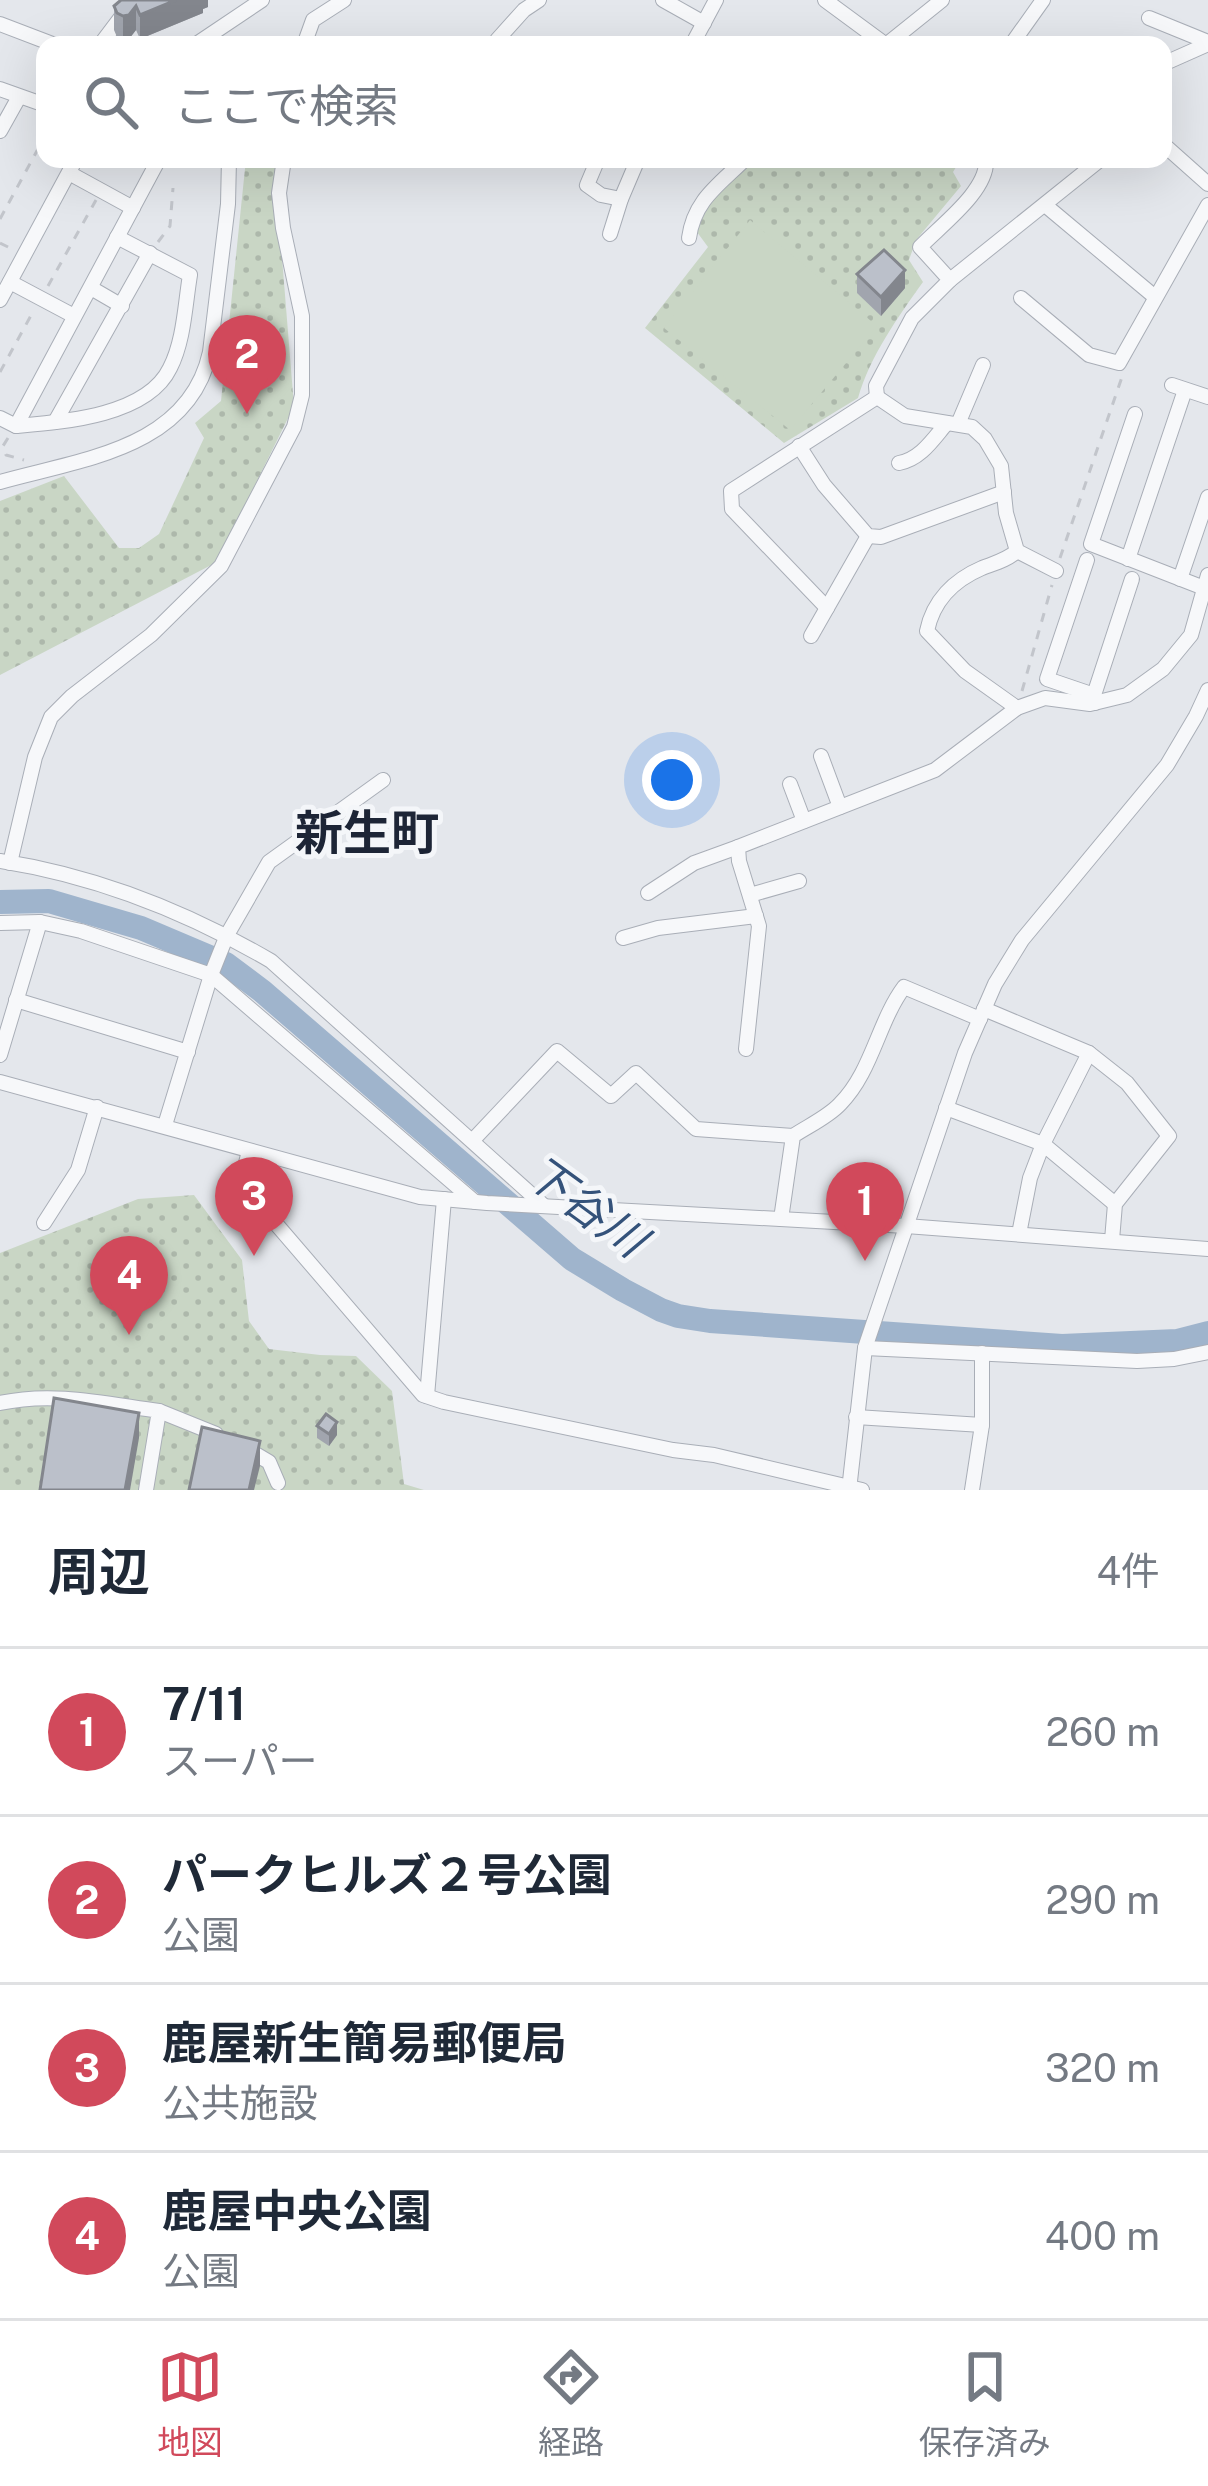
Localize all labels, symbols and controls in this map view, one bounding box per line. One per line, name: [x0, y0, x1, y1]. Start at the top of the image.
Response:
search box: [36, 36, 1172, 168]
icon: search: [78, 69, 144, 135]
text: ここで検索: [174, 79, 399, 132]
pin: 2: [208, 315, 286, 414]
your location: [642, 750, 702, 810]
district label: 新生町: [295, 804, 439, 861]
water label: 下谷川: [516, 1144, 660, 1269]
pin: 3: [215, 1157, 293, 1256]
pin: 1: [826, 1162, 904, 1261]
pin: 4: [90, 1236, 168, 1335]
text: 周辺: [48, 1542, 150, 1601]
text: 4件: [1096, 1548, 1160, 1594]
text: 7/11: [162, 1677, 246, 1730]
text: 1: [79, 1709, 95, 1755]
text: 260 m: [1046, 1709, 1160, 1755]
text: スーパー: [162, 1738, 318, 1784]
text: パークヒルズ２号公園: [162, 1848, 612, 1901]
text: 2: [75, 1877, 99, 1923]
text: 290 m: [1046, 1877, 1160, 1923]
text: 公園: [162, 1912, 240, 1958]
text: 鹿屋新生簡易郵便局: [162, 2016, 567, 2069]
text: 3: [74, 2045, 100, 2091]
text: 320 m: [1045, 2045, 1160, 2091]
text: 公共施設: [162, 2080, 318, 2126]
text: 鹿屋中央公園: [162, 2184, 432, 2237]
text: 4: [74, 2213, 100, 2259]
text: 400 m: [1045, 2213, 1160, 2259]
text: 公園: [162, 2248, 240, 2294]
tab: 地図: [157, 2344, 223, 2464]
tab: 経路: [538, 2344, 604, 2464]
tab: 保存済み: [919, 2344, 1051, 2464]

